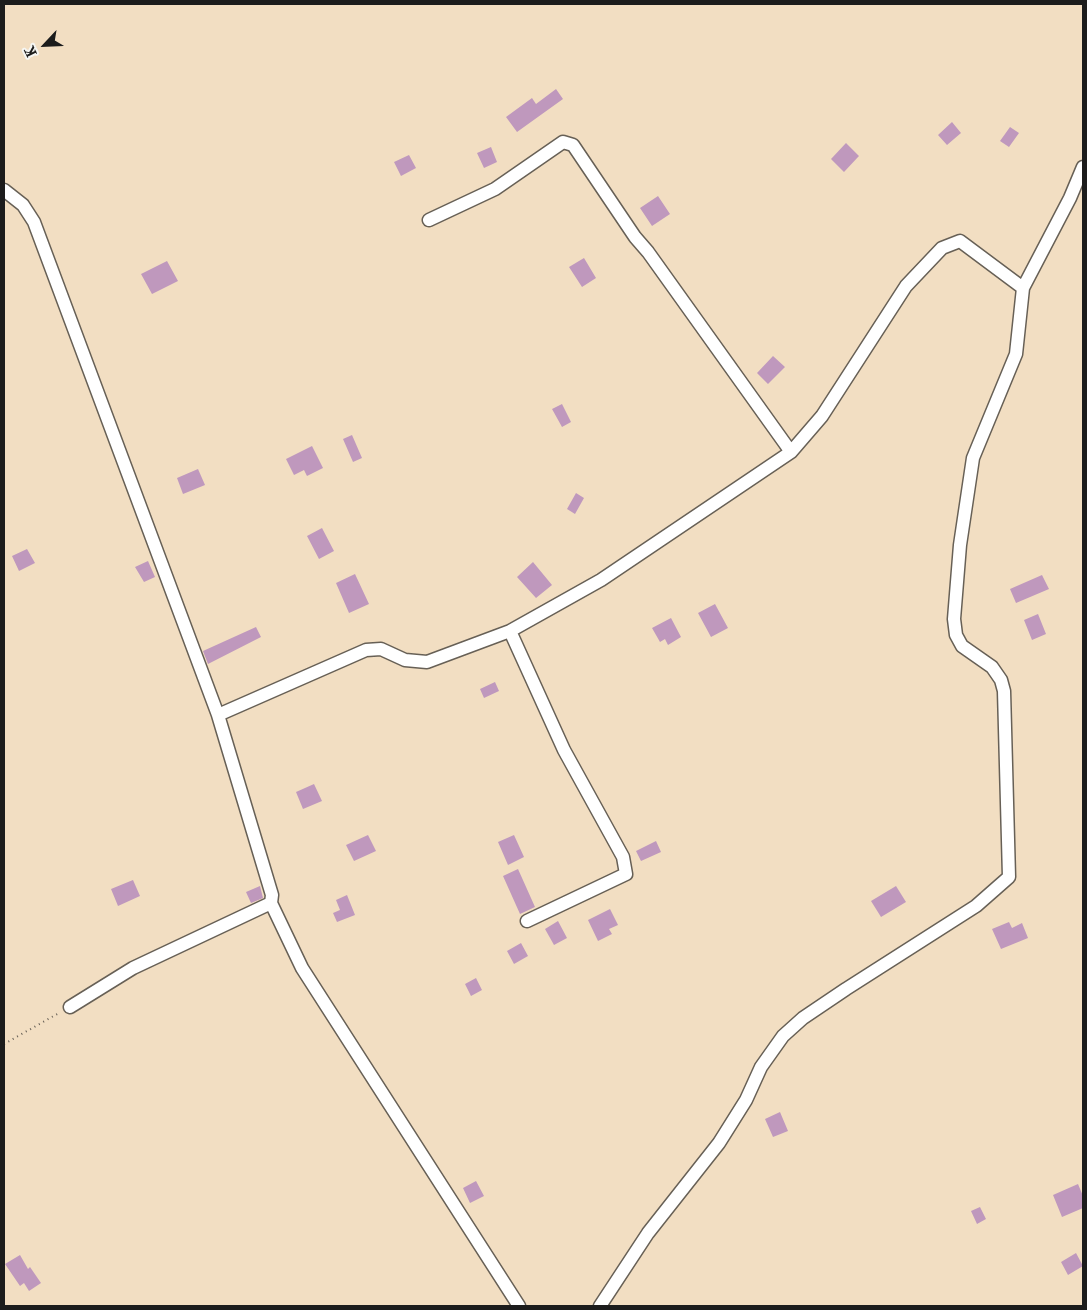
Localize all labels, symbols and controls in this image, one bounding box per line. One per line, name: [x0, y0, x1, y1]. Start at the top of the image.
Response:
north arrow: [20, 20, 70, 70]
text: K: [21, 44, 41, 60]

